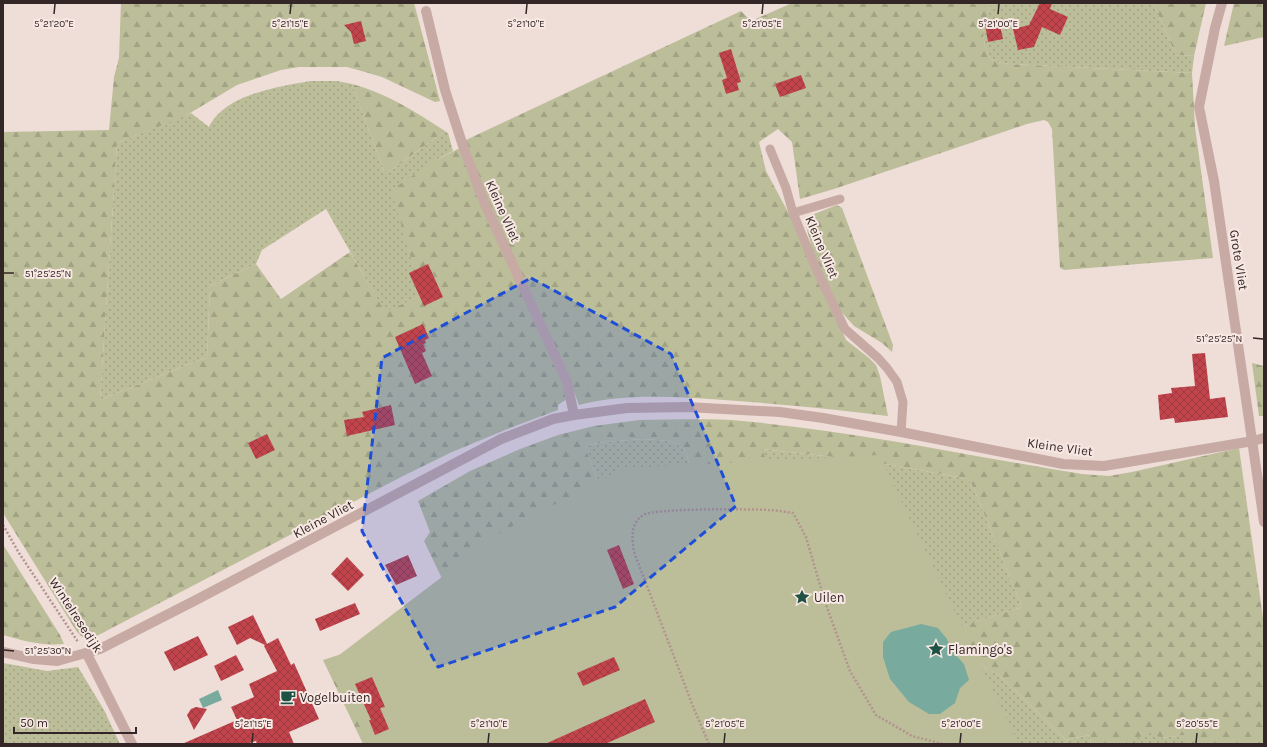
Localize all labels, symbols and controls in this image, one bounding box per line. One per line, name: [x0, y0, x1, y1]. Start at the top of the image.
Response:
text: 5°21'20"E: [34, 18, 74, 30]
text: 5°21'15"E: [271, 18, 309, 30]
text: 5°21'10"E: [507, 18, 545, 30]
text: 5°21'05"E: [742, 18, 782, 30]
text: 5°21'00"E: [978, 18, 1018, 30]
street label: Kleine Vliet: [483, 178, 523, 244]
street label: Kleine Vliet: [802, 214, 842, 280]
street label: Grote Vliet: [1227, 229, 1251, 292]
text: 51°25'25"N: [25, 268, 71, 280]
text: 51°25'25"N: [1196, 333, 1242, 345]
street label: Kleine Vliet: [1026, 435, 1094, 459]
street label: Kleine Vliet: [290, 497, 356, 541]
street label: Wintelresedijk: [46, 575, 106, 655]
place icon: Uilen: [793, 588, 811, 606]
place label: Uilen: [814, 590, 845, 605]
place icon: Flamingo's: [927, 640, 945, 658]
place label: Flamingo's: [948, 642, 1013, 657]
text: 51°25'30"N: [25, 645, 71, 657]
cafe icon: Vogelbuiten: [279, 688, 297, 706]
place label: Vogelbuiten: [300, 690, 371, 705]
scale bar: [14, 709, 136, 735]
text: 50 m: [20, 716, 48, 730]
text: 5°21'15"E: [234, 718, 272, 730]
text: 5°21'10"E: [470, 718, 508, 730]
text: 5°21'05"E: [705, 718, 745, 730]
text: 5°21'00"E: [941, 718, 981, 730]
text: 5°20'55"E: [1176, 718, 1218, 730]

